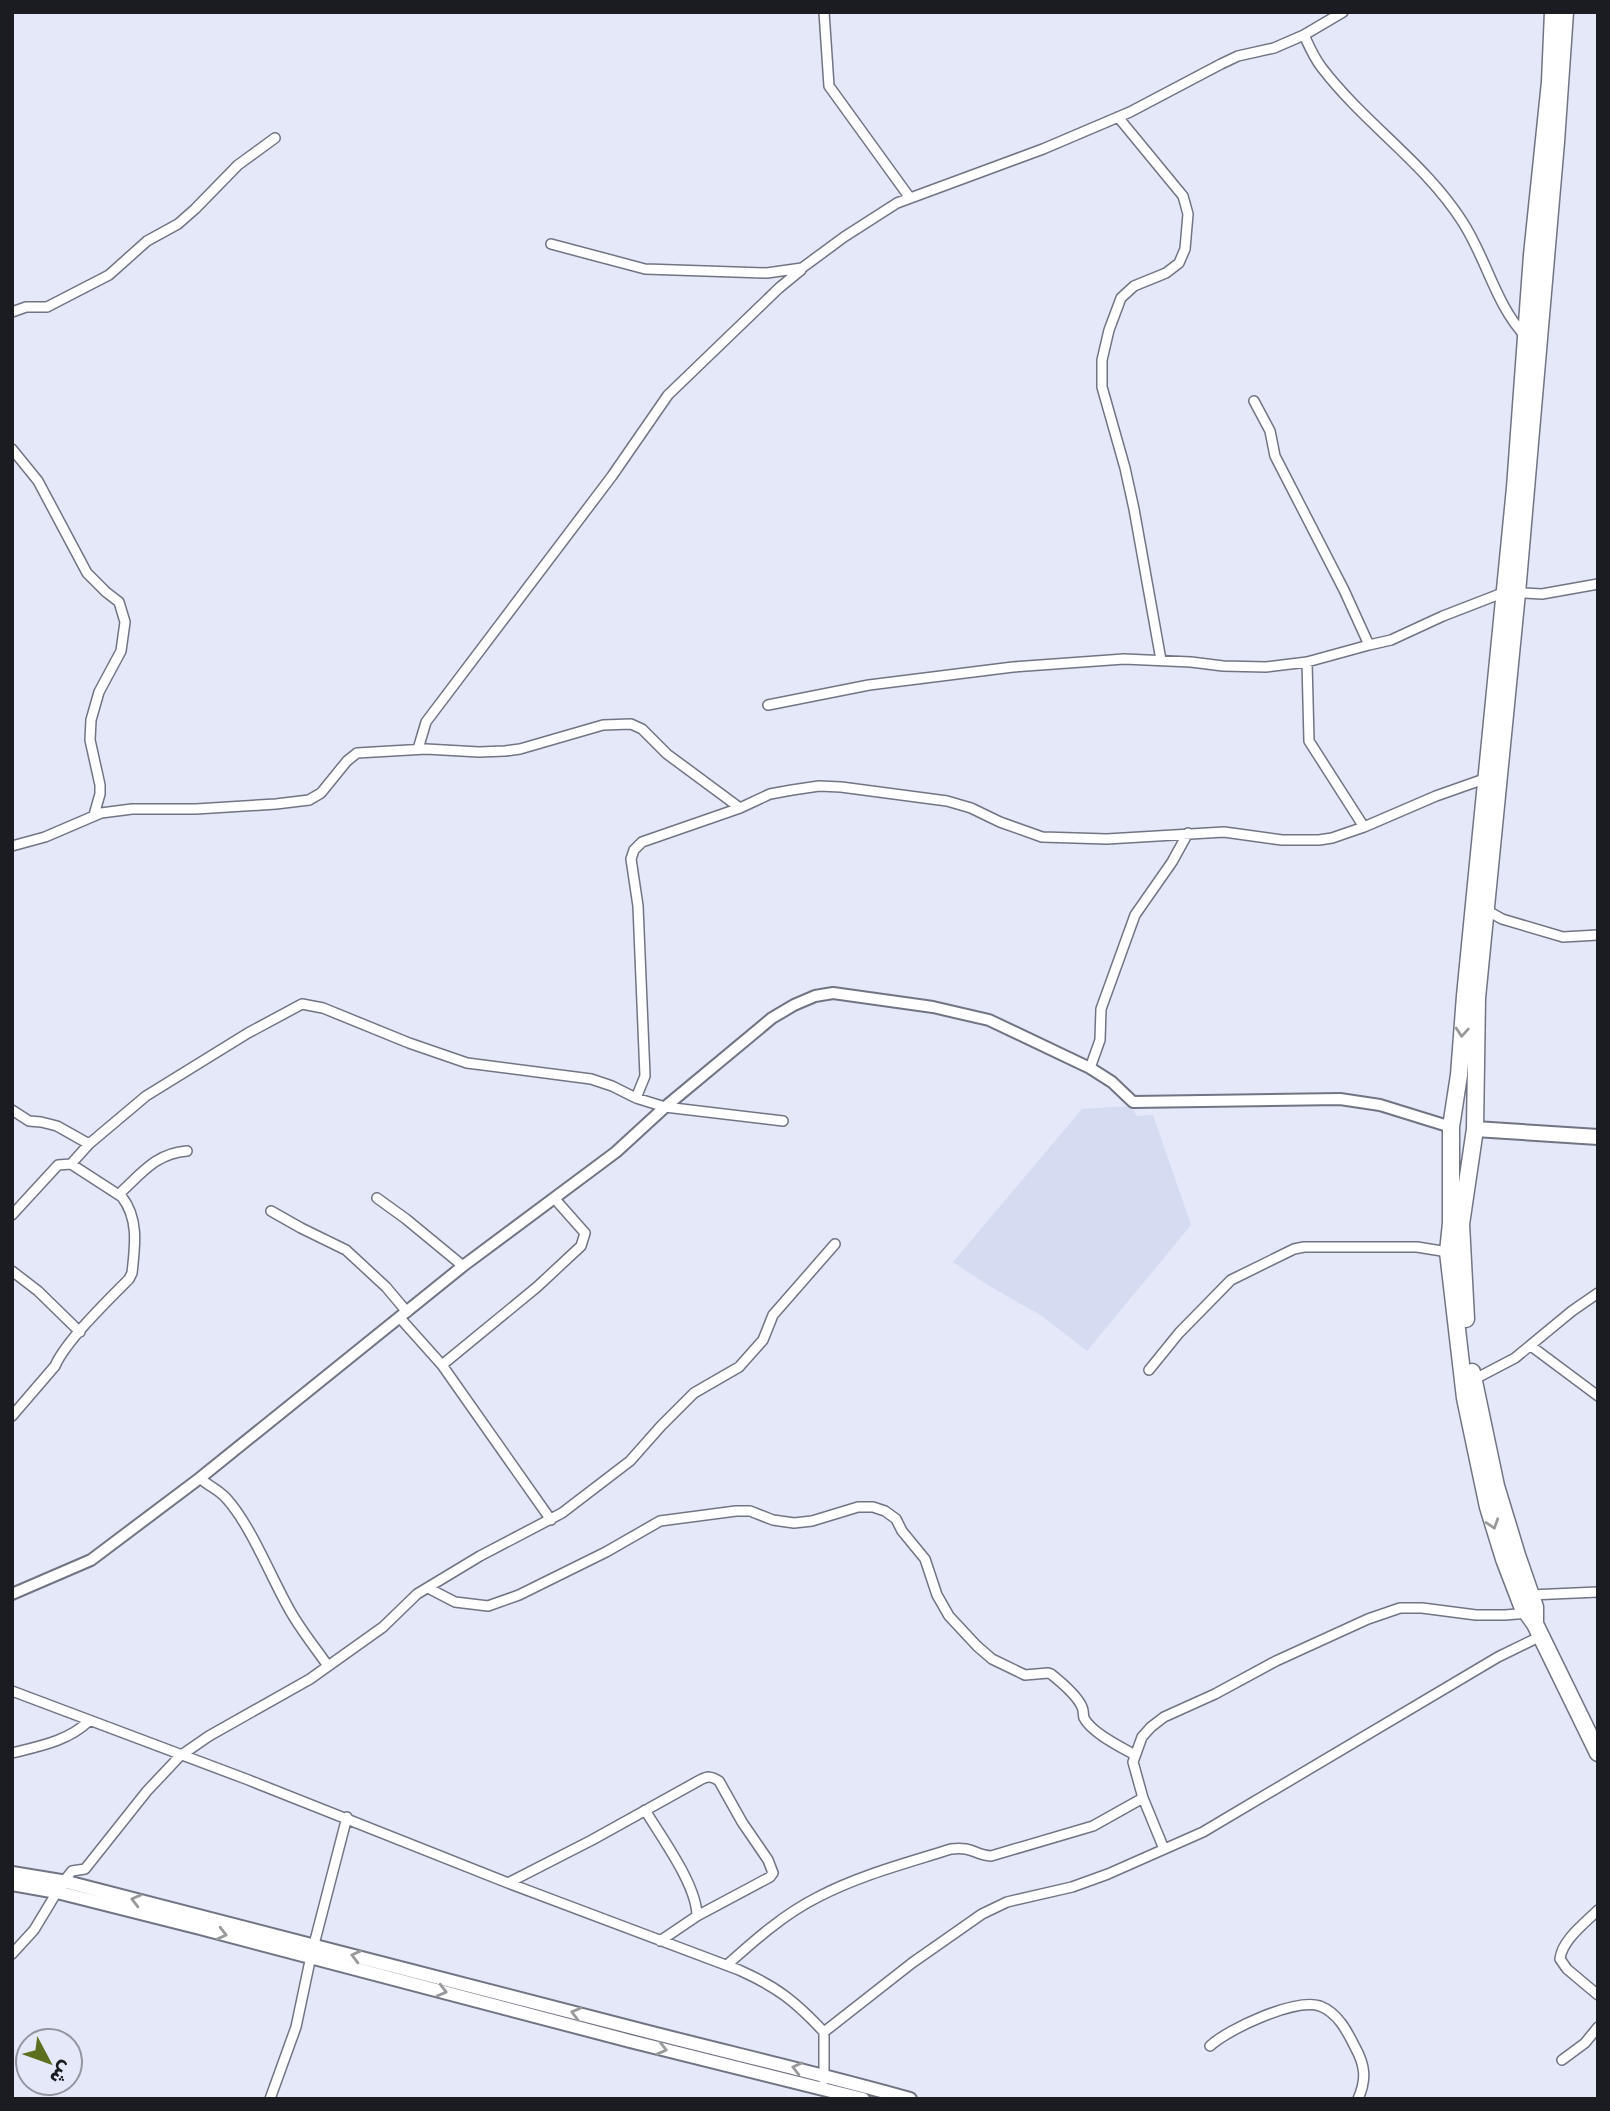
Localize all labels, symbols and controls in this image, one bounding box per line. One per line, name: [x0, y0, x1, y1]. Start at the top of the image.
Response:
one-way arrow: [1454, 1026, 1469, 1037]
one-way arrow: [1485, 1517, 1499, 1529]
one-way arrow: [130, 1894, 142, 1908]
one-way arrow: [215, 1926, 227, 1940]
one-way arrow: [351, 1950, 363, 1964]
one-way arrow: [436, 1983, 448, 1997]
one-way arrow: [571, 2007, 583, 2022]
north arrow: [14, 2027, 84, 2097]
one-way arrow: [656, 2040, 668, 2055]
text: ش: [45, 2056, 78, 2089]
one-way arrow: [791, 2062, 803, 2076]

